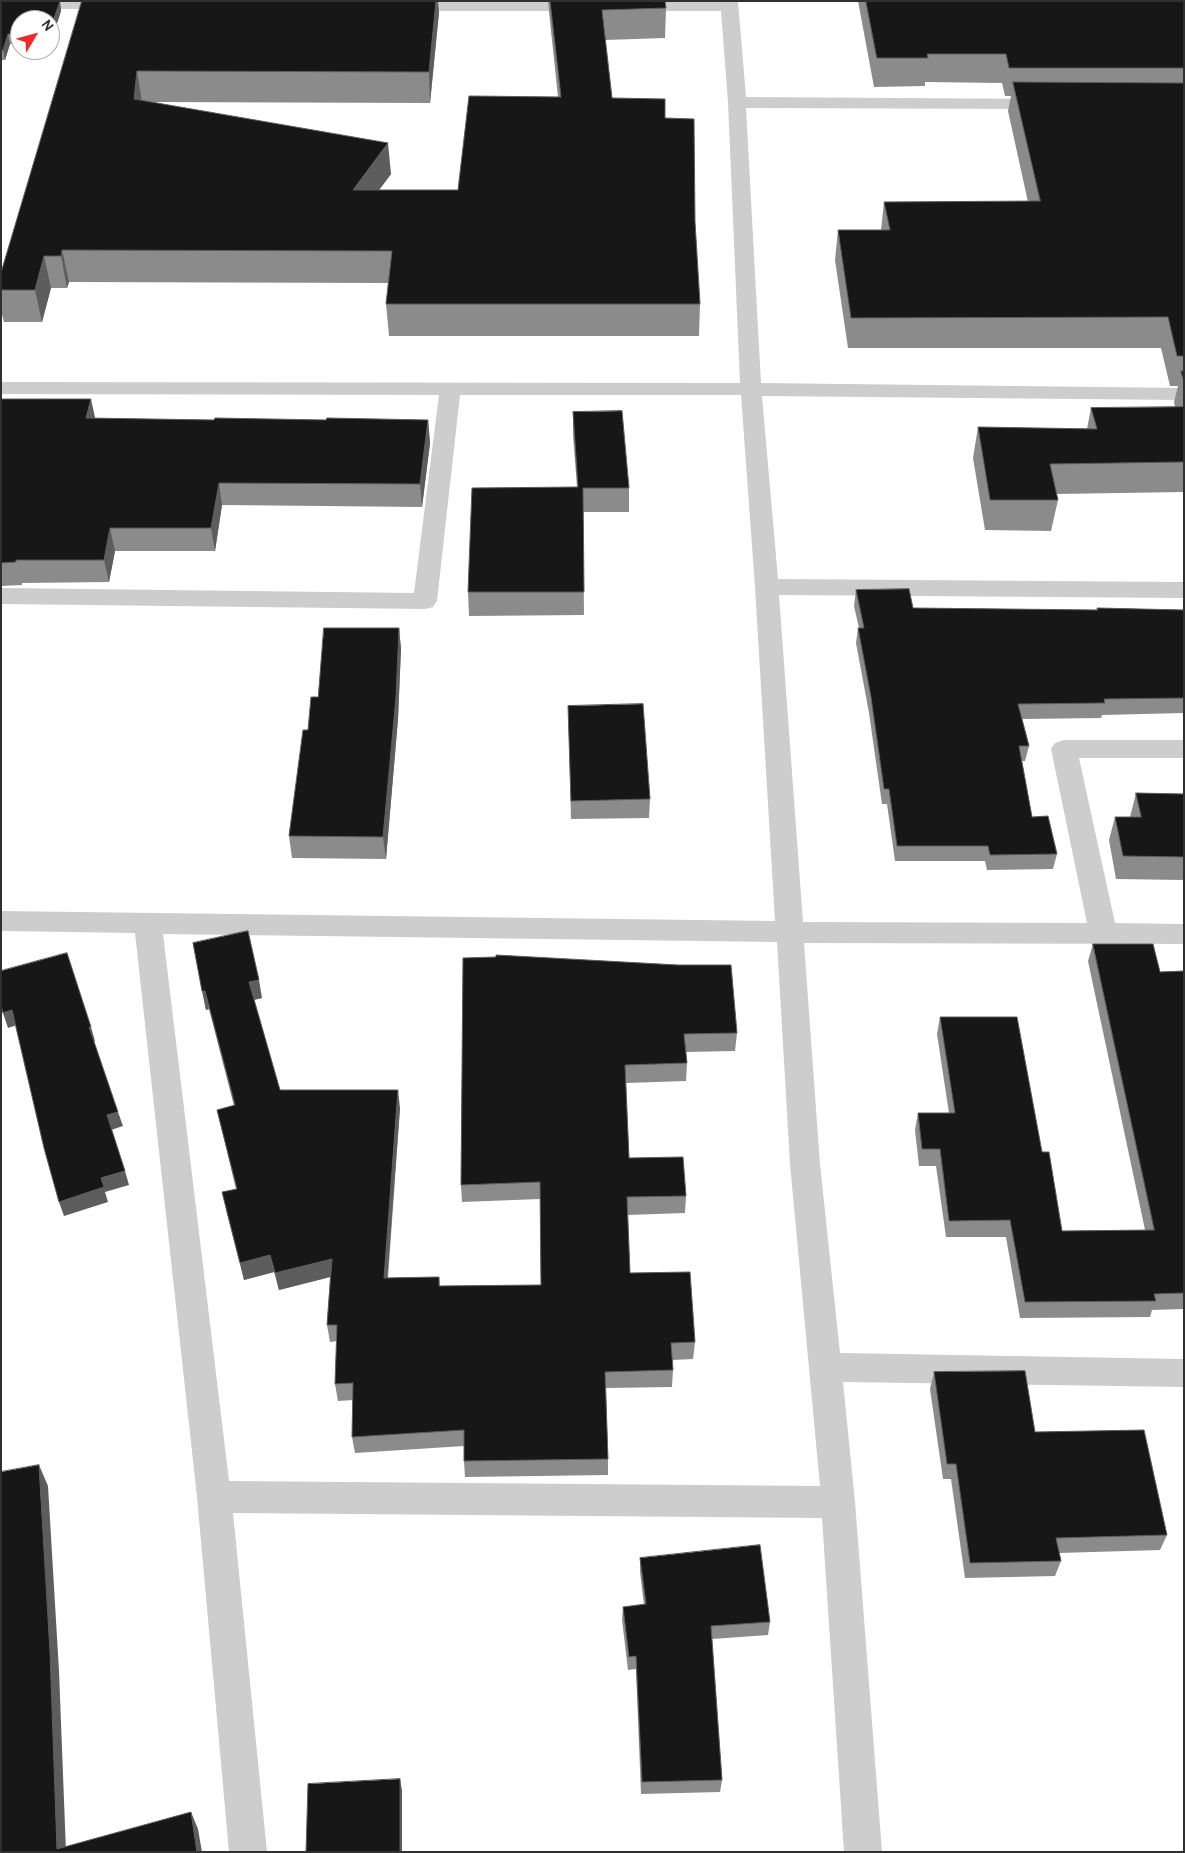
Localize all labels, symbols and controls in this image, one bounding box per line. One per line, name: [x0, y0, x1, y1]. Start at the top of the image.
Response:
north arrow: [10, 10, 60, 60]
text: N: [37, 17, 56, 35]

